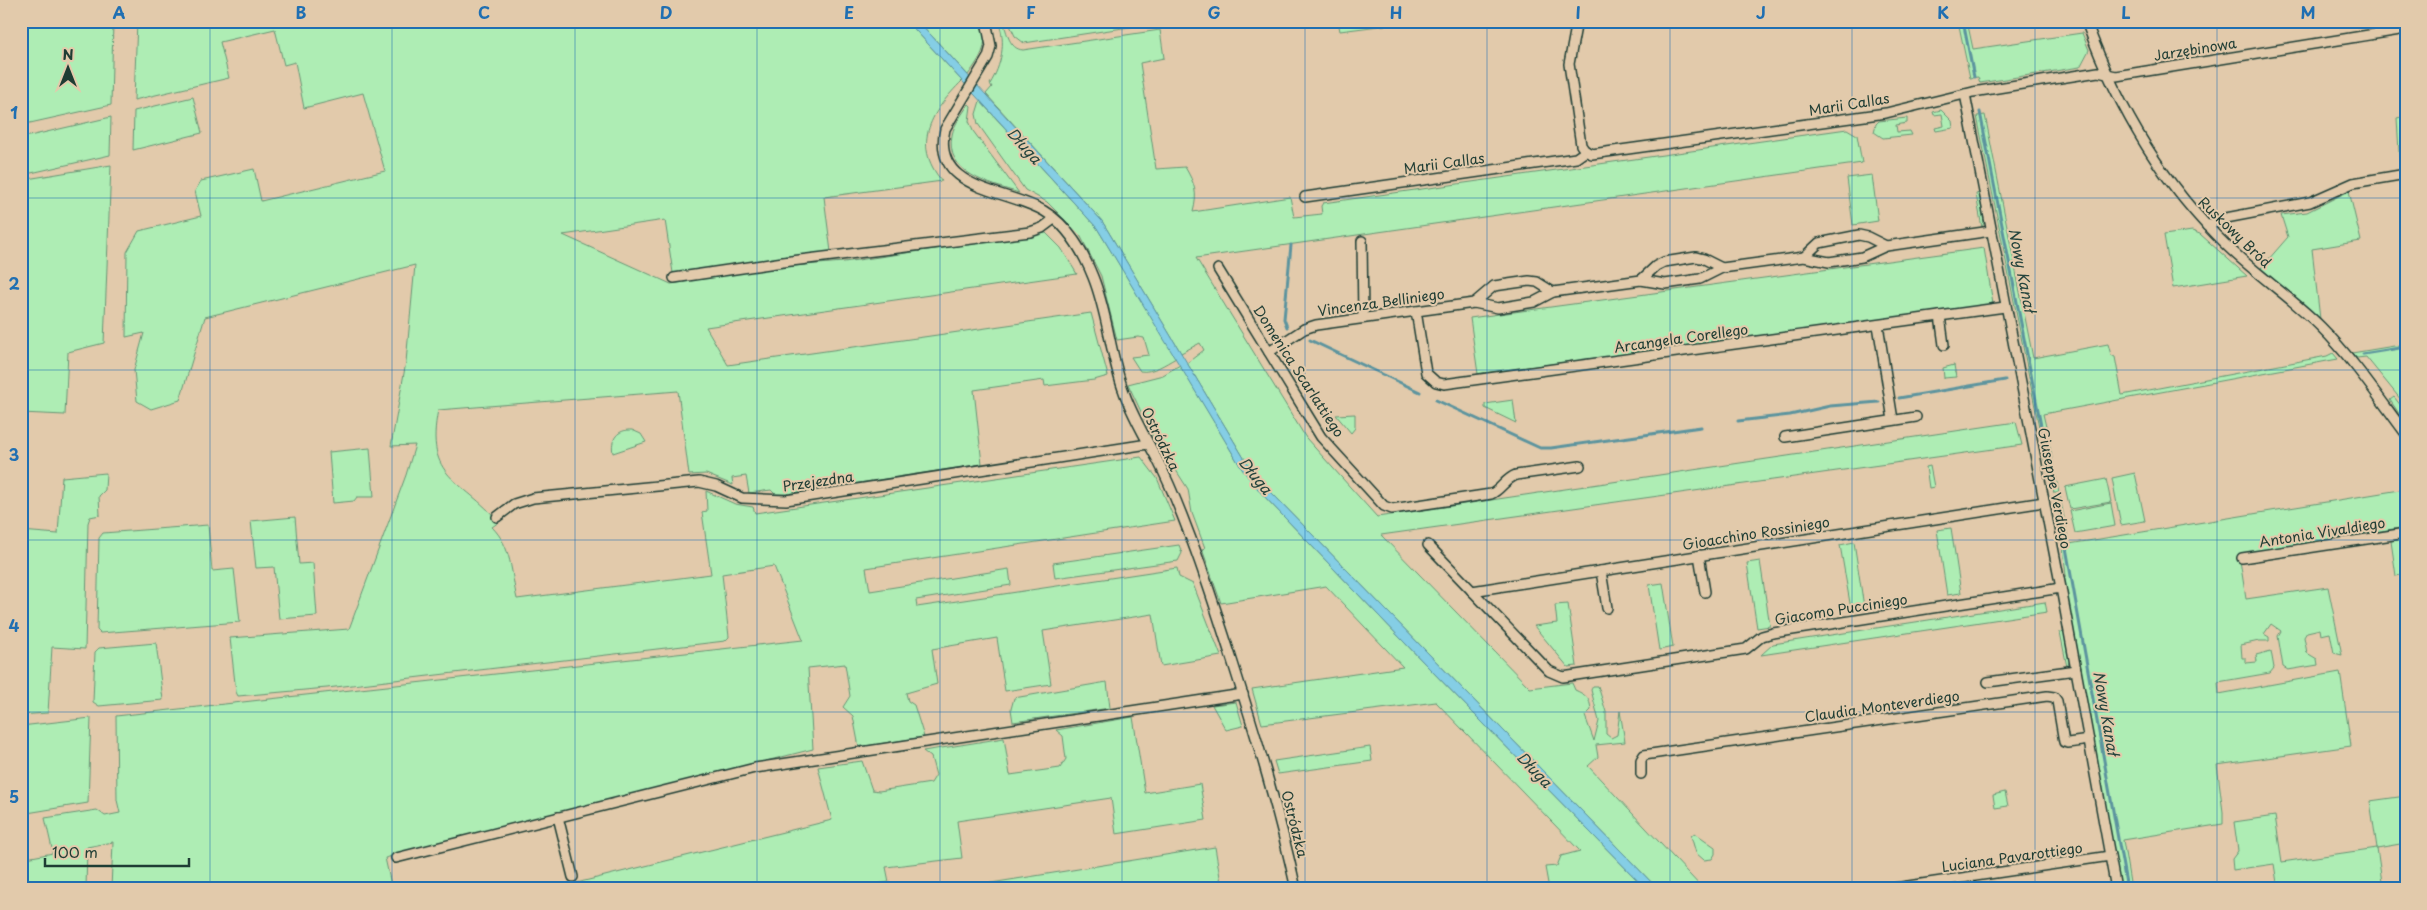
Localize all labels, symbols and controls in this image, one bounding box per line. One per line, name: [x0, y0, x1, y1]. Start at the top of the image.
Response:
text: A: [113, 0, 126, 24]
text: B: [296, 0, 307, 24]
text: C: [478, 0, 490, 24]
text: D: [660, 0, 672, 24]
text: E: [844, 0, 854, 24]
text: F: [1026, 0, 1036, 24]
text: G: [1207, 0, 1221, 24]
text: H: [1390, 0, 1402, 24]
text: I: [1575, 0, 1581, 24]
text: J: [1756, 0, 1766, 24]
text: K: [1937, 0, 1949, 24]
text: L: [2121, 0, 2131, 24]
text: M: [2300, 0, 2316, 24]
street label: Jarzębinowa: [2152, 32, 2238, 66]
north arrow: [42, 42, 92, 92]
text: N: [62, 44, 74, 65]
street label: Marii Callas: [1807, 87, 1891, 121]
text: 1: [10, 100, 18, 124]
water label: Długa: [1002, 122, 1048, 169]
street label: Marii Callas: [1402, 147, 1486, 179]
street label: Ruskowy Bród: [2194, 192, 2277, 273]
water label: Nowy Kanał: [2004, 226, 2043, 317]
text: 2: [8, 271, 20, 295]
street label: Vincenza Belliniego: [1316, 283, 1446, 321]
street label: Domenica Scarlattiego: [1248, 301, 1350, 441]
street label: Arcangela Corellego: [1613, 318, 1749, 358]
street label: Ostródzka: [1136, 403, 1186, 475]
street label: Giuseppe Verdiego: [2033, 426, 2077, 550]
text: 3: [9, 442, 19, 466]
water label: Długa: [1234, 451, 1279, 499]
street label: Przejezdna: [781, 466, 855, 496]
street label: Gioacchino Rossiniego: [1681, 511, 1831, 555]
street label: Antonia Vivaldiego: [2257, 512, 2387, 552]
street label: Giacomo Pucciniego: [1773, 588, 1909, 630]
text: 4: [9, 613, 20, 637]
water label: Nowy Kanał: [2088, 669, 2126, 760]
street label: Claudia Monteverdiego: [1803, 685, 1961, 727]
water label: Długa: [1512, 746, 1558, 793]
text: 5: [9, 784, 19, 808]
street label: Ostródzka: [1276, 788, 1314, 860]
scale bar: [45, 835, 189, 867]
street label: Luciana Pavarottiego: [1940, 837, 2084, 877]
text: 100 m: [52, 840, 98, 863]

